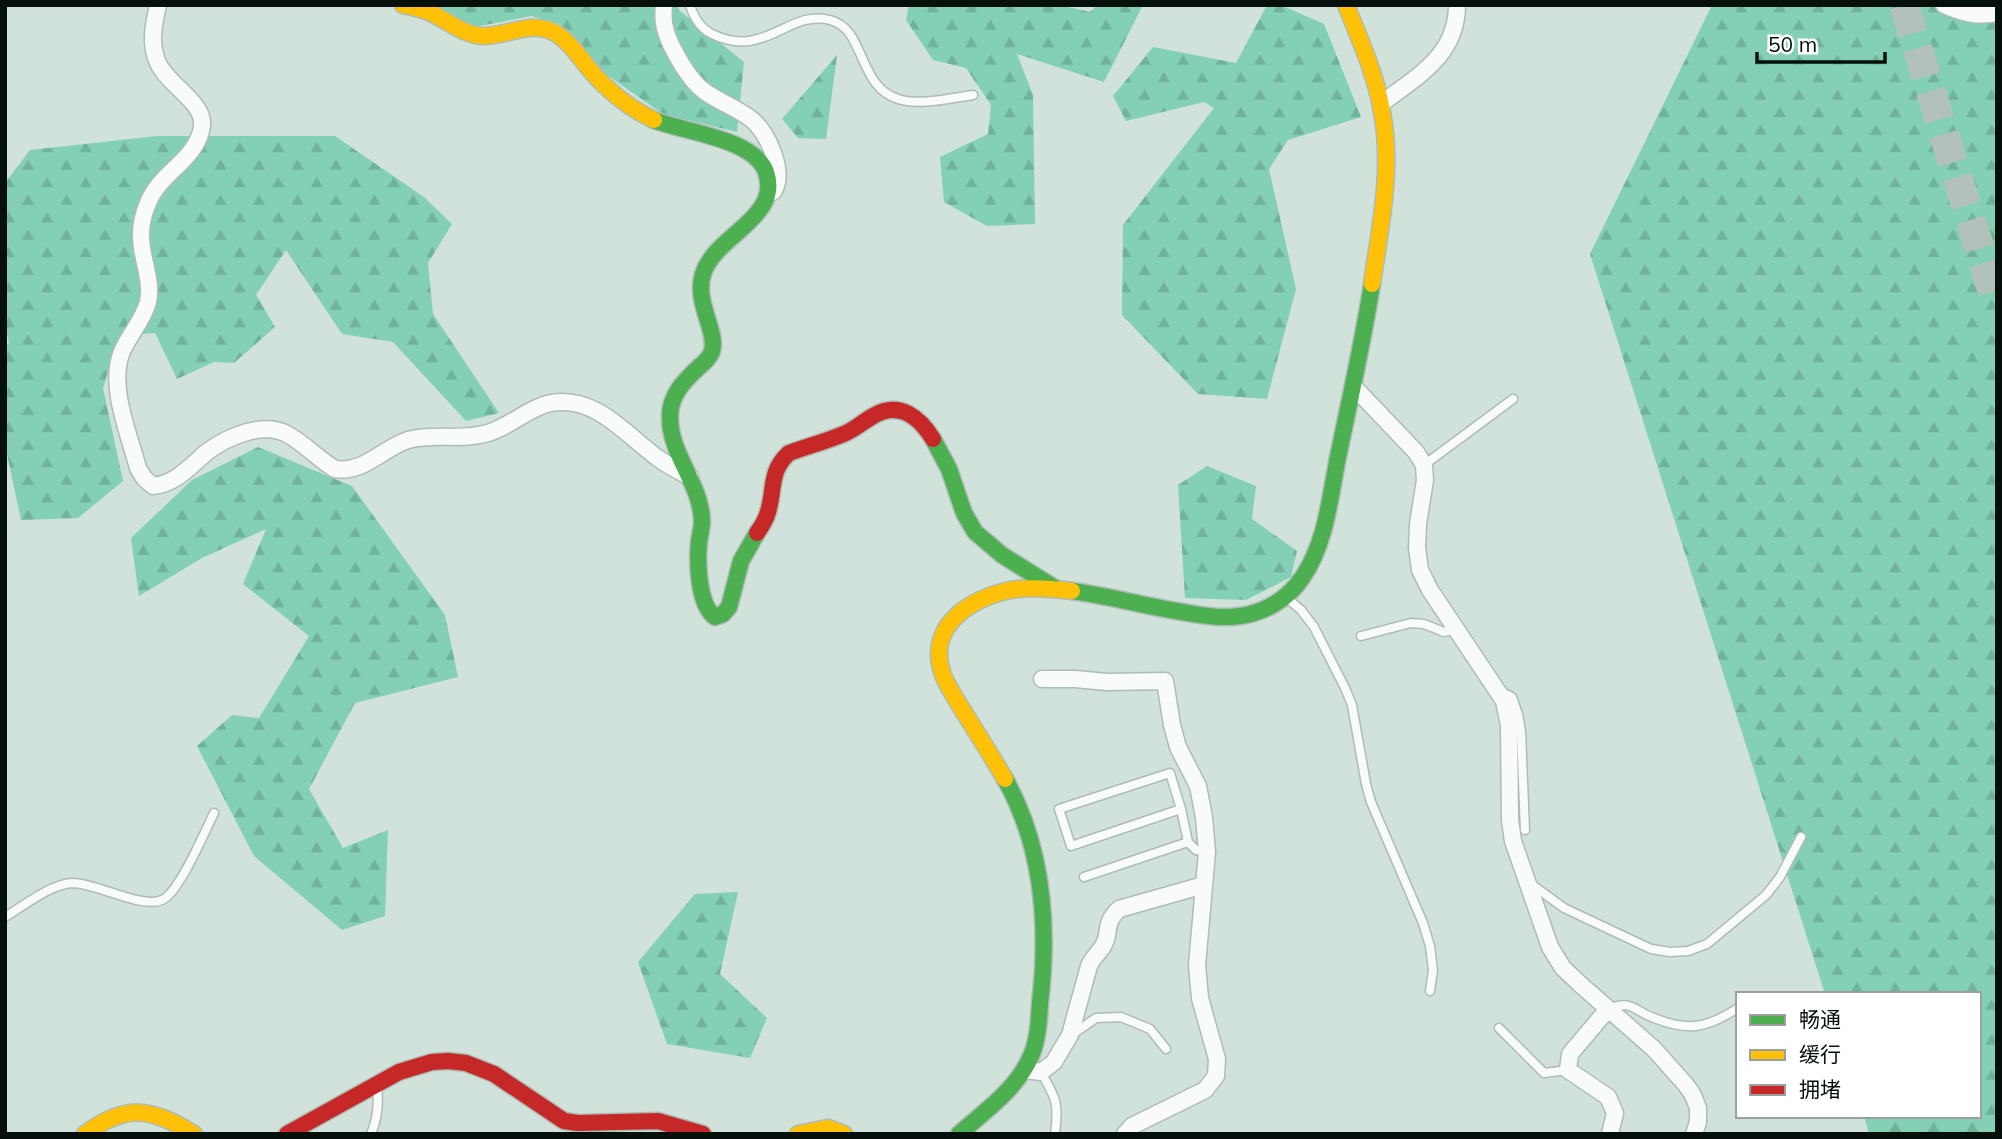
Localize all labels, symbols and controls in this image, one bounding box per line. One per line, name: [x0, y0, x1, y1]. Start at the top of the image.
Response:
scale bar: [1757, 21, 1885, 65]
text: 50 m: [1768, 31, 1817, 57]
legend: [1736, 992, 1981, 1118]
text: 畅通: [1799, 1006, 1841, 1032]
text: 缓行: [1799, 1041, 1841, 1067]
text: 拥堵: [1799, 1076, 1841, 1102]

